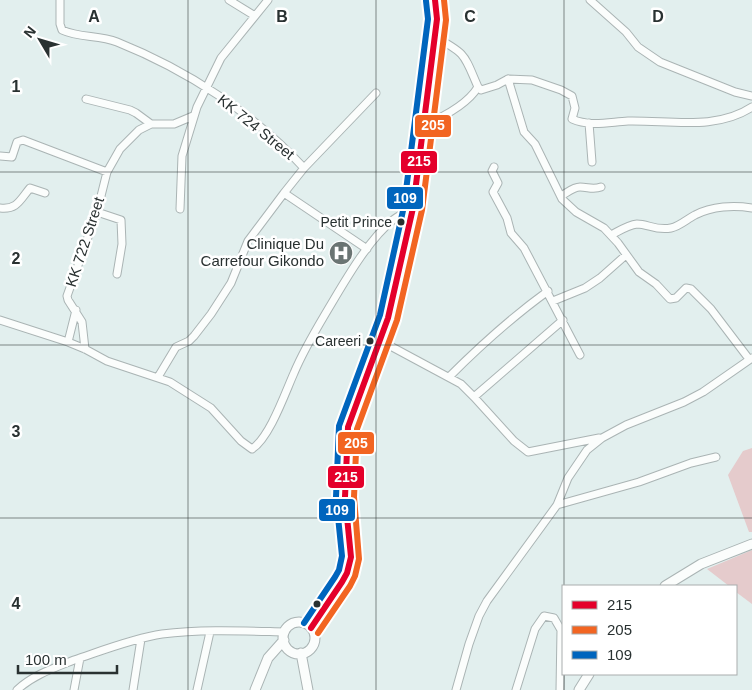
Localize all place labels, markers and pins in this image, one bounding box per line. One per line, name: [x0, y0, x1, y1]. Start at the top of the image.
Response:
place label: Petit Prince: [320, 214, 392, 230]
marker: Petit Prince: [396, 217, 406, 227]
place label: Clinique Du Carrefour Gikondo: [201, 235, 324, 269]
hospital icon: Clinique Du Carrefour Gikondo: [328, 240, 354, 266]
place label: Careeri: [315, 333, 361, 349]
marker: Careeri: [365, 336, 375, 346]
unlabelled marker: [312, 599, 322, 609]

